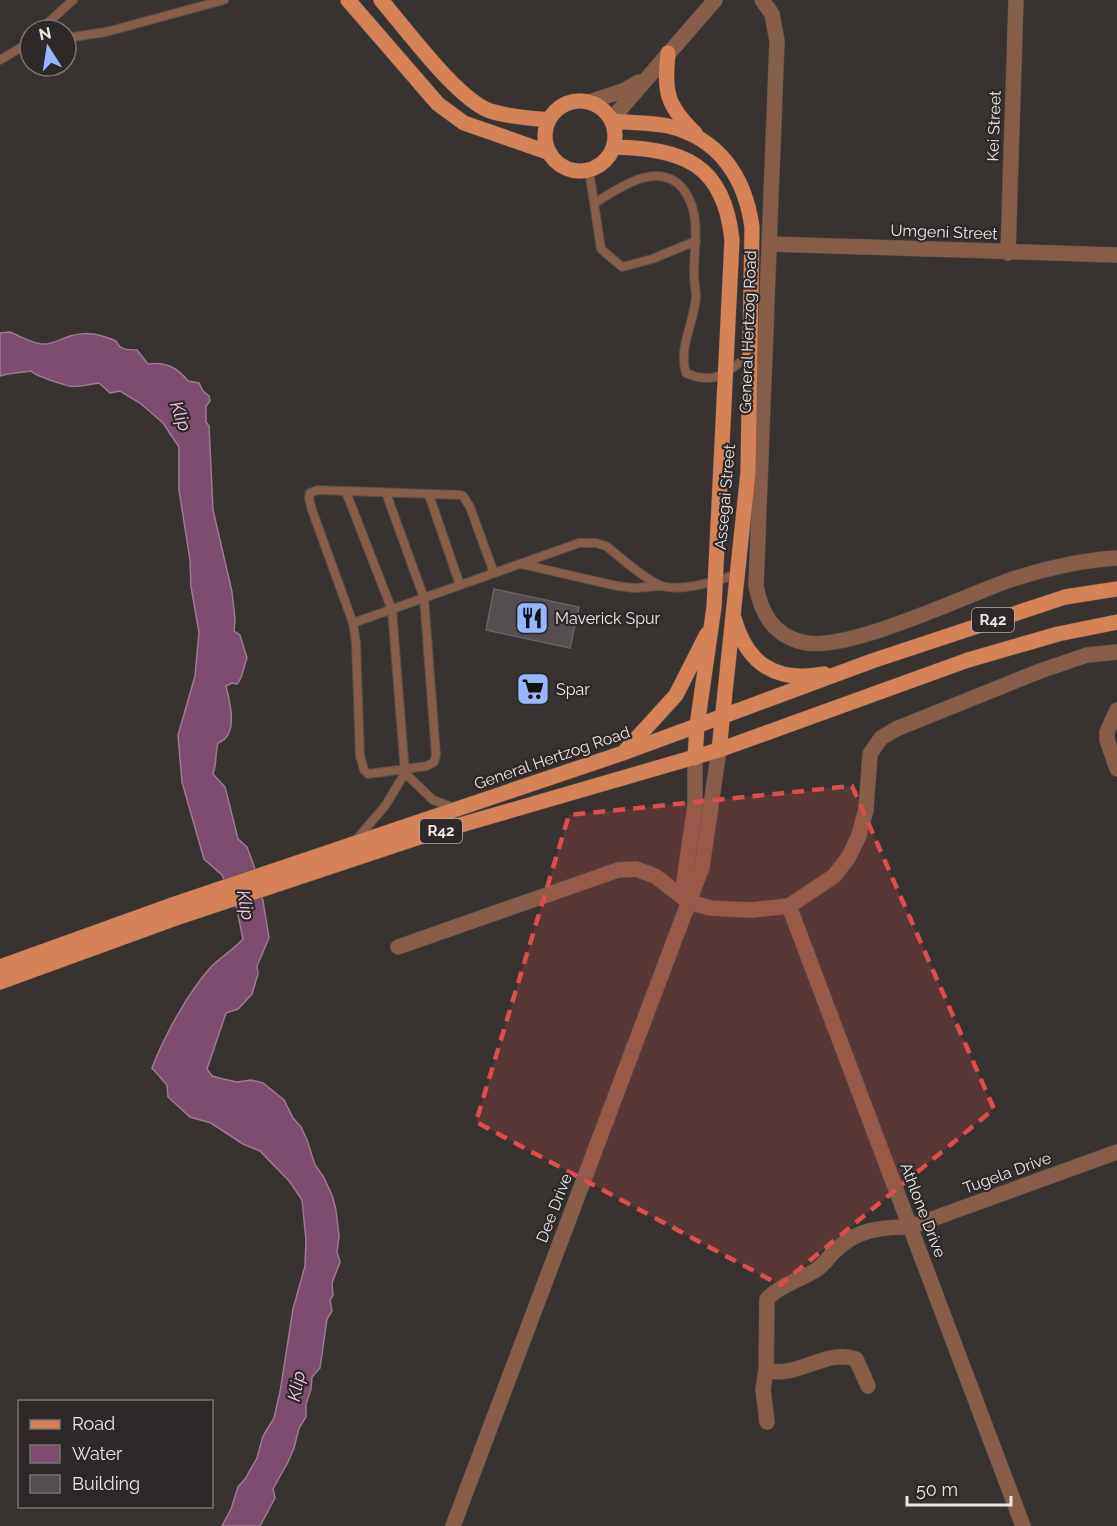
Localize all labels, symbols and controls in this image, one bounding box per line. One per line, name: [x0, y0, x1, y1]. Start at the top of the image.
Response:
north arrow: [18, 18, 78, 78]
text: N: [37, 23, 53, 44]
street label: Kei Street: [983, 90, 1005, 162]
street label: Umgeni Street: [890, 221, 999, 243]
street label: General Hertzog Road: [736, 250, 760, 414]
water label: Klip: [166, 398, 196, 434]
street label: Assegai Street: [711, 443, 739, 551]
restaurant icon: Maverick Spur: [514, 600, 550, 636]
road number: R42: [972, 608, 1014, 632]
place label: Maverick Spur: [555, 609, 661, 628]
supermarket icon: Spar: [515, 671, 551, 707]
place label: Spar: [556, 680, 590, 699]
street label: General Hertzog Road: [472, 722, 632, 794]
road number: R42: [420, 819, 462, 843]
water label: Klip: [233, 888, 259, 922]
street label: Tugela Drive: [960, 1148, 1054, 1198]
street label: Athlone Drive: [896, 1160, 950, 1260]
street label: Dee Drive: [532, 1171, 576, 1245]
water label: Klip: [283, 1369, 309, 1403]
legend: [18, 1400, 213, 1508]
text: Road: [72, 1413, 115, 1434]
text: Water: [72, 1443, 123, 1464]
scale bar: [907, 1469, 1010, 1507]
text: Building: [72, 1473, 140, 1494]
text: 50 m: [916, 1479, 958, 1500]

